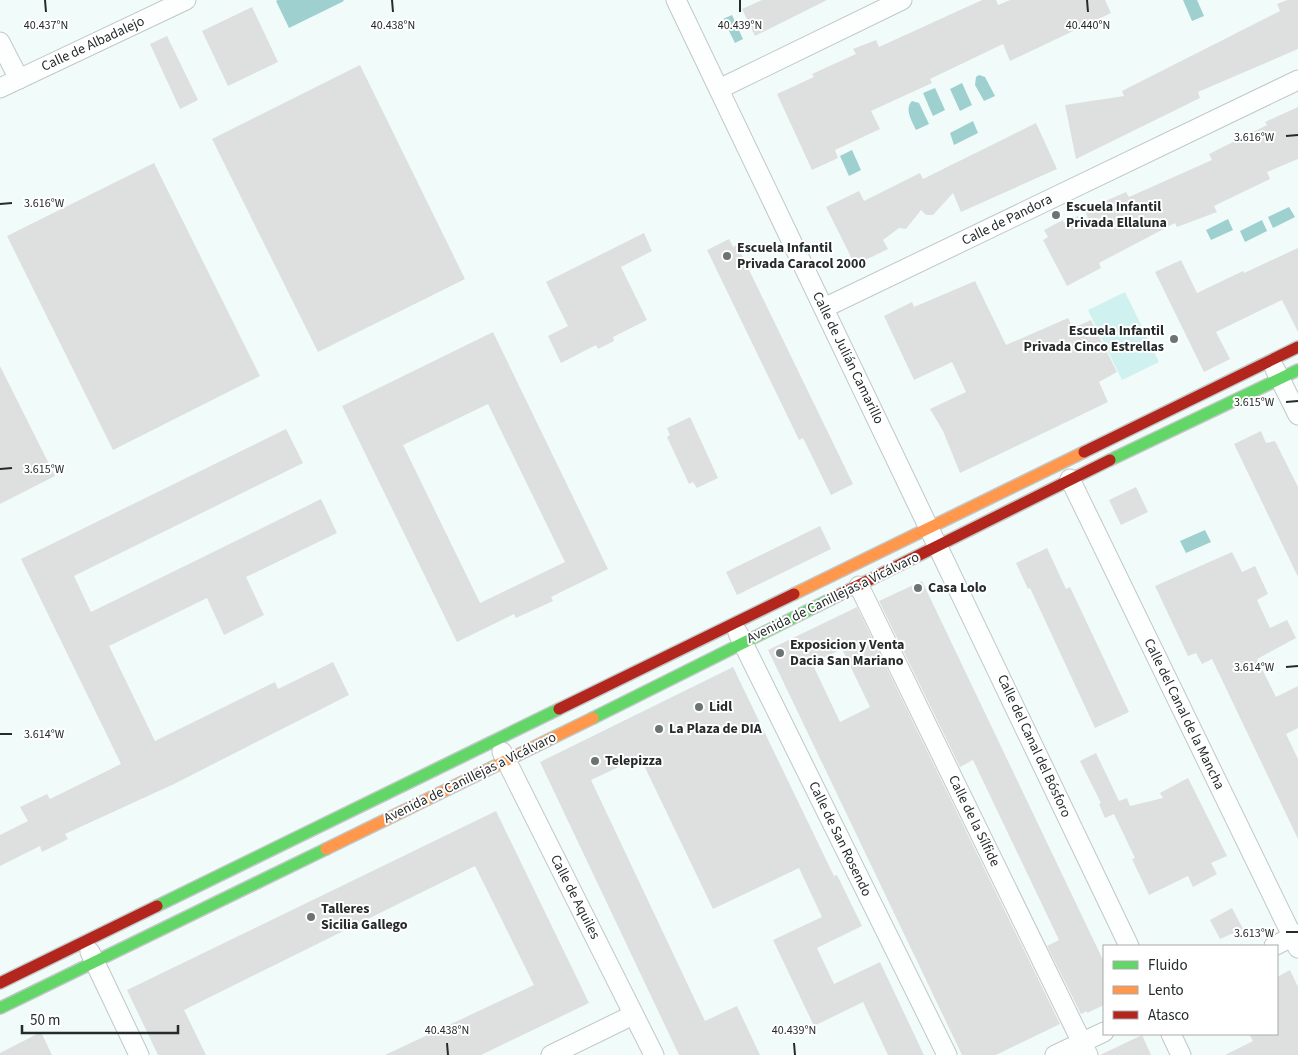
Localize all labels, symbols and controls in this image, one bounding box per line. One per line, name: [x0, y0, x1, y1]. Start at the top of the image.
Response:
street label: Calle de Albadalejo: [38, 11, 148, 77]
text: 40.437°N: [24, 17, 68, 34]
text: 40.438°N: [371, 17, 415, 34]
text: 40.439°N: [718, 17, 762, 34]
text: 40.440°N: [1066, 17, 1110, 34]
text: 3.616°W: [1234, 129, 1275, 146]
street label: Calle de Pandora: [958, 189, 1056, 251]
text: 3.616°W: [24, 195, 65, 212]
place label: Escuela Infantil Privada Ellaluna: [1066, 197, 1167, 233]
marker: Escuela Infantil Privada Ellaluna: [1050, 209, 1062, 221]
place label: Escuela Infantil Privada Caracol 2000: [737, 238, 866, 274]
marker: Escuela Infantil Privada Caracol 2000: [721, 250, 733, 262]
street label: Calle de Julián Camarillo: [807, 288, 889, 428]
place label: Escuela Infantil Privada Cinco Estrellas: [1024, 321, 1164, 357]
marker: Escuela Infantil Privada Cinco Estrellas: [1168, 333, 1180, 345]
text: 3.615°W: [1234, 394, 1275, 411]
text: 3.615°W: [24, 461, 65, 478]
street label: Avenida de Canillejas a Vicálvaro: [743, 547, 923, 649]
place label: Casa Lolo: [928, 578, 987, 598]
marker: Casa Lolo: [912, 582, 924, 594]
place label: Exposicion y Venta Dacia San Mariano: [790, 635, 904, 671]
street label: Calle del Canal de la Mancha: [1139, 635, 1229, 793]
marker: Exposicion y Venta Dacia San Mariano: [774, 647, 786, 659]
text: 3.614°W: [1234, 659, 1275, 676]
street label: Calle del Canal del Bósforo: [992, 671, 1076, 821]
place label: Lidl: [709, 697, 732, 717]
marker: Lidl: [693, 701, 705, 713]
place label: La Plaza de DIA: [669, 719, 763, 739]
marker: La Plaza de DIA: [653, 723, 665, 735]
text: 3.614°W: [24, 726, 65, 743]
street label: Avenida de Canillejas a Vicálvaro: [380, 727, 560, 829]
place label: Telepizza: [605, 751, 662, 771]
marker: Telepizza: [589, 755, 601, 767]
street label: Calle de la Sílfide: [943, 772, 1005, 870]
street label: Calle de San Rosendo: [803, 778, 877, 900]
street label: Calle de Aquiles: [545, 851, 605, 943]
place label: Talleres Sicilia Gallego: [321, 899, 408, 935]
marker: Talleres Sicilia Gallego: [305, 911, 317, 923]
text: 3.613°W: [1234, 925, 1275, 942]
legend: [1103, 945, 1278, 1035]
text: Fluido: [1148, 955, 1188, 976]
text: Lento: [1148, 980, 1184, 1001]
scale bar: [22, 1002, 179, 1034]
text: Atasco: [1148, 1005, 1189, 1026]
text: 50 m: [30, 1010, 60, 1031]
text: 40.438°N: [425, 1022, 469, 1039]
text: 40.439°N: [772, 1022, 816, 1039]

